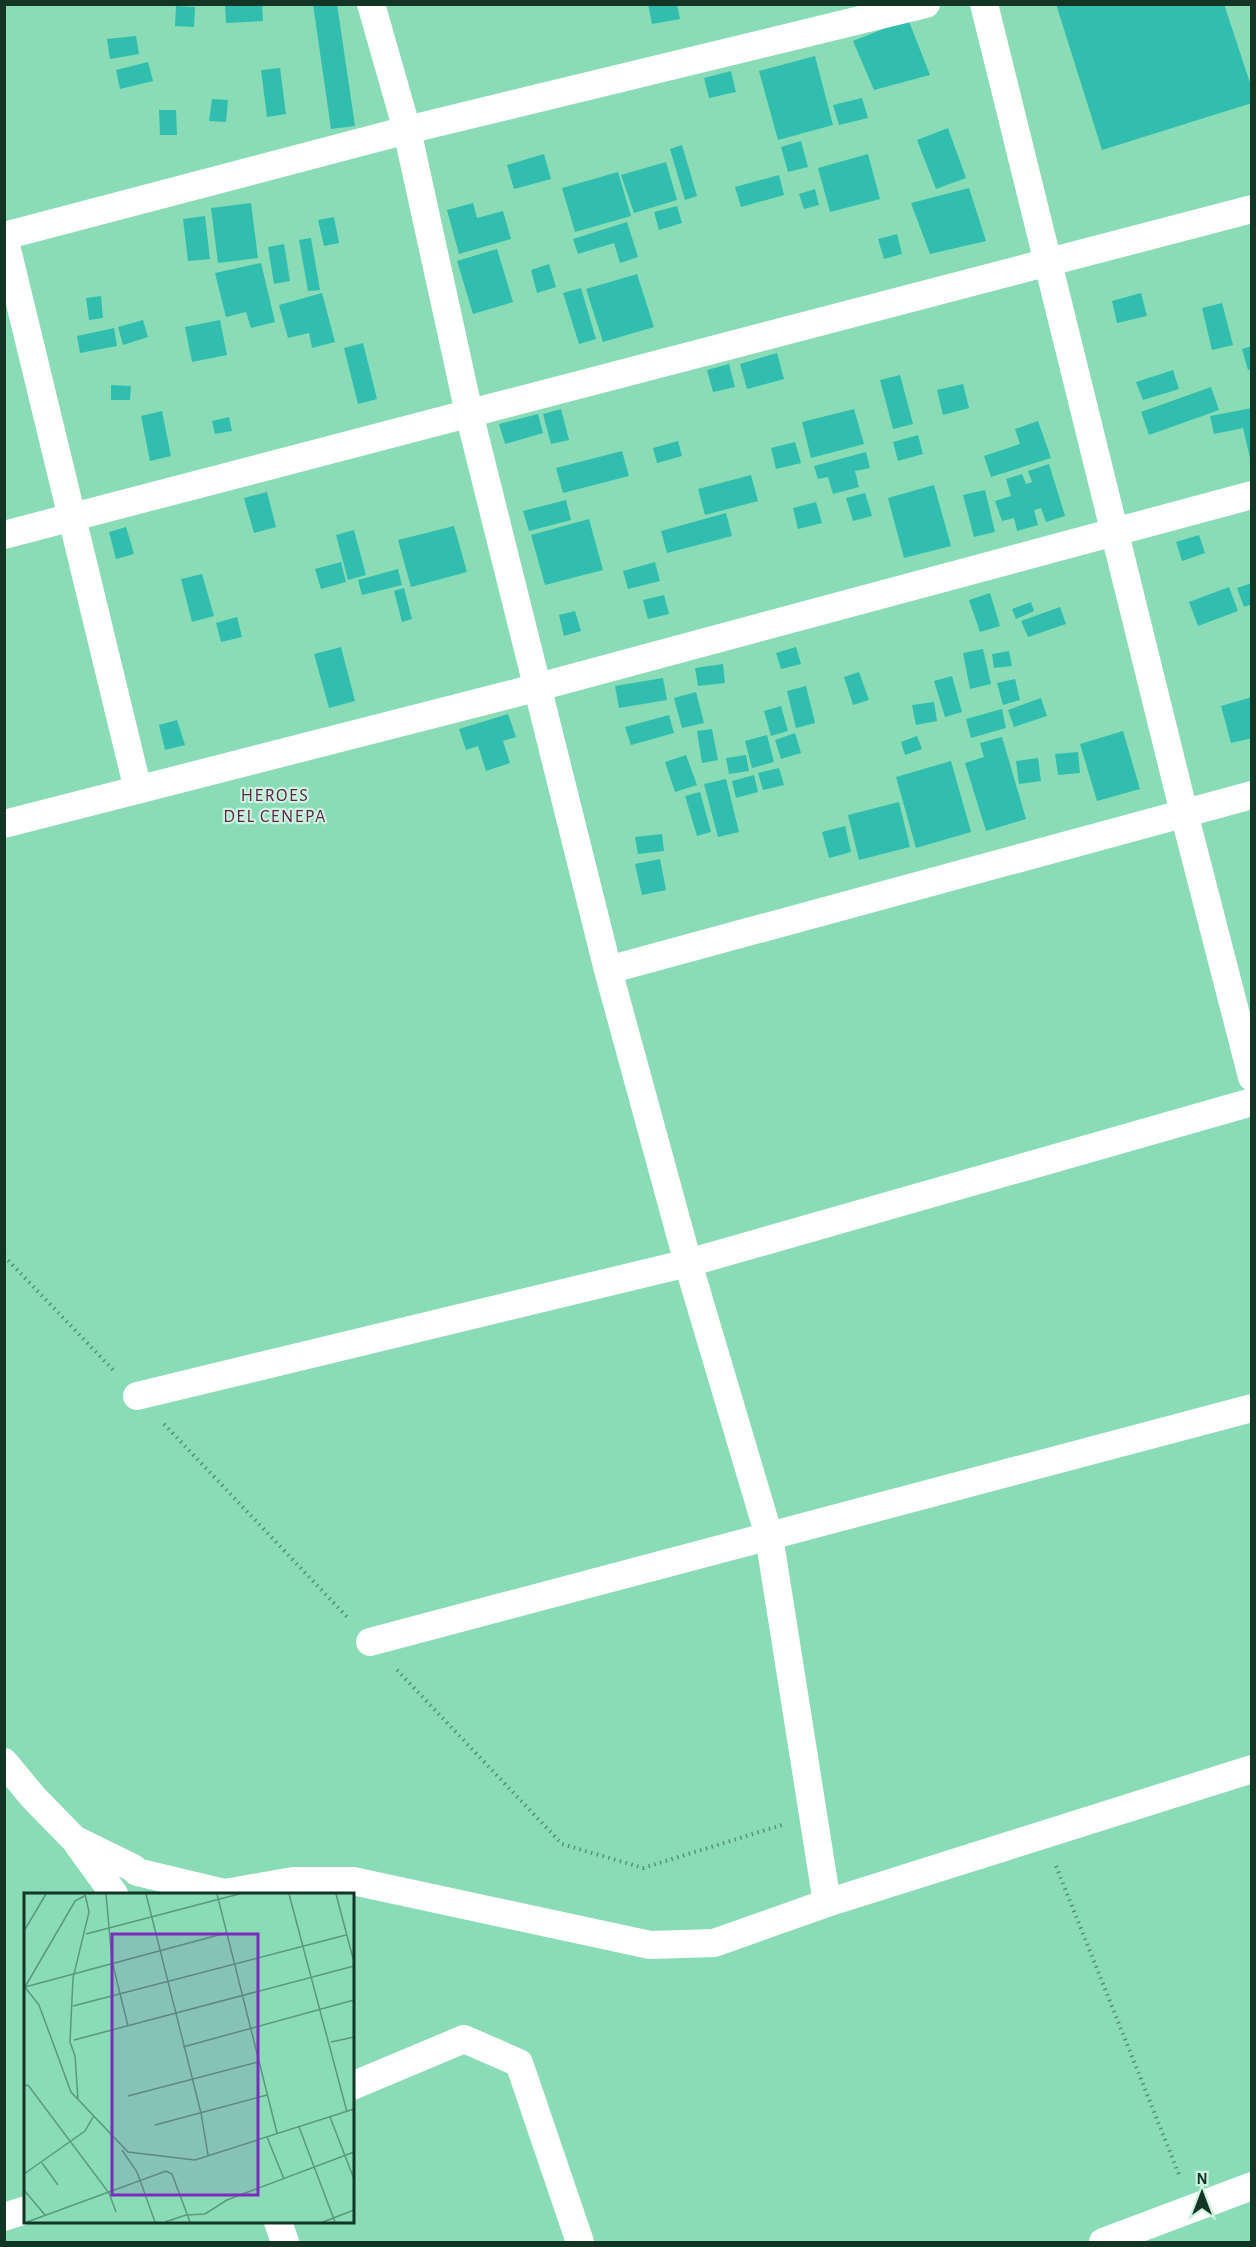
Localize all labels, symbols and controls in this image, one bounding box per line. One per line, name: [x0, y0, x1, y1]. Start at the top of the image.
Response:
district label: HEROES DEL CENEPA: [223, 787, 327, 826]
inset map: [24, 1893, 354, 2223]
north arrow: [1172, 2163, 1232, 2223]
text: N: [1196, 2171, 1208, 2187]

